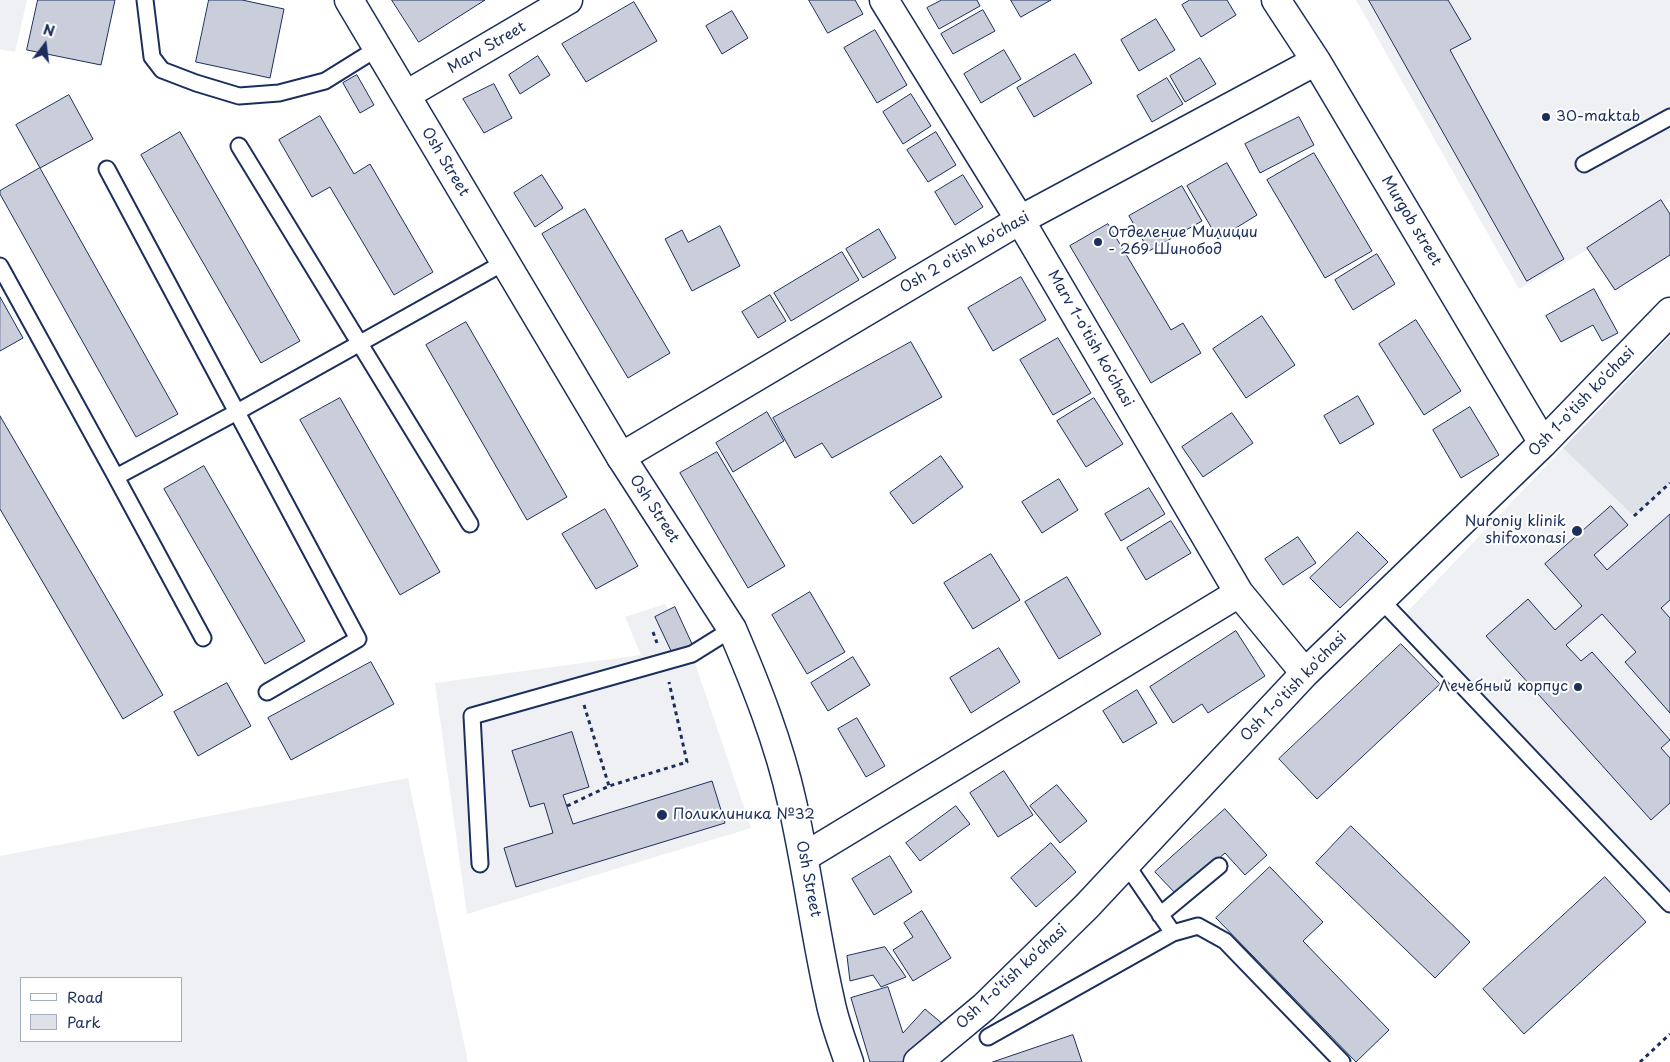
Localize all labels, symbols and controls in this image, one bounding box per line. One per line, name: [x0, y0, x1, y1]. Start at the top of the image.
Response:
text: N: [41, 18, 57, 42]
street label: Marv Street: [445, 18, 529, 78]
north arrow: [20, 20, 70, 70]
place label: 30-maktab: [1556, 108, 1640, 126]
marker: 30-maktab: [1540, 111, 1552, 123]
street label: Osh Street: [417, 124, 473, 200]
street label: Murgob street: [1377, 173, 1445, 269]
street label: Osh 2 o'tish ko'chasi: [897, 209, 1033, 297]
place label: Отделение Милиции - 269 Шинобод: [1108, 224, 1258, 259]
marker: Отделение Милиции - 269 Шинобод: [1092, 236, 1104, 248]
street label: Marv 1-o'tish ko'chasi: [1043, 267, 1137, 411]
street label: Osh 1-o'tish ko'chasi: [1525, 344, 1639, 460]
street label: Osh Street: [625, 472, 683, 546]
place label: Nuroniy klinik shifoxonasi: [1465, 513, 1566, 548]
marker: Nuroniy klinik shifoxonasi: [1570, 524, 1584, 538]
street label: Osh 1-o'tish ko'chasi: [1237, 629, 1351, 745]
place label: Лечебный корпус: [1439, 678, 1568, 696]
marker: Лечебный корпус: [1572, 681, 1584, 693]
place label: Поликлиника №32: [673, 806, 815, 824]
marker: Поликлиника №32: [655, 808, 669, 822]
street label: Osh Street: [792, 839, 824, 919]
street label: Osh 1-o'tish ko'chasi: [953, 921, 1071, 1033]
legend: [20, 977, 182, 1042]
text: Road: [67, 985, 103, 1008]
text: Park: [67, 1010, 101, 1033]

